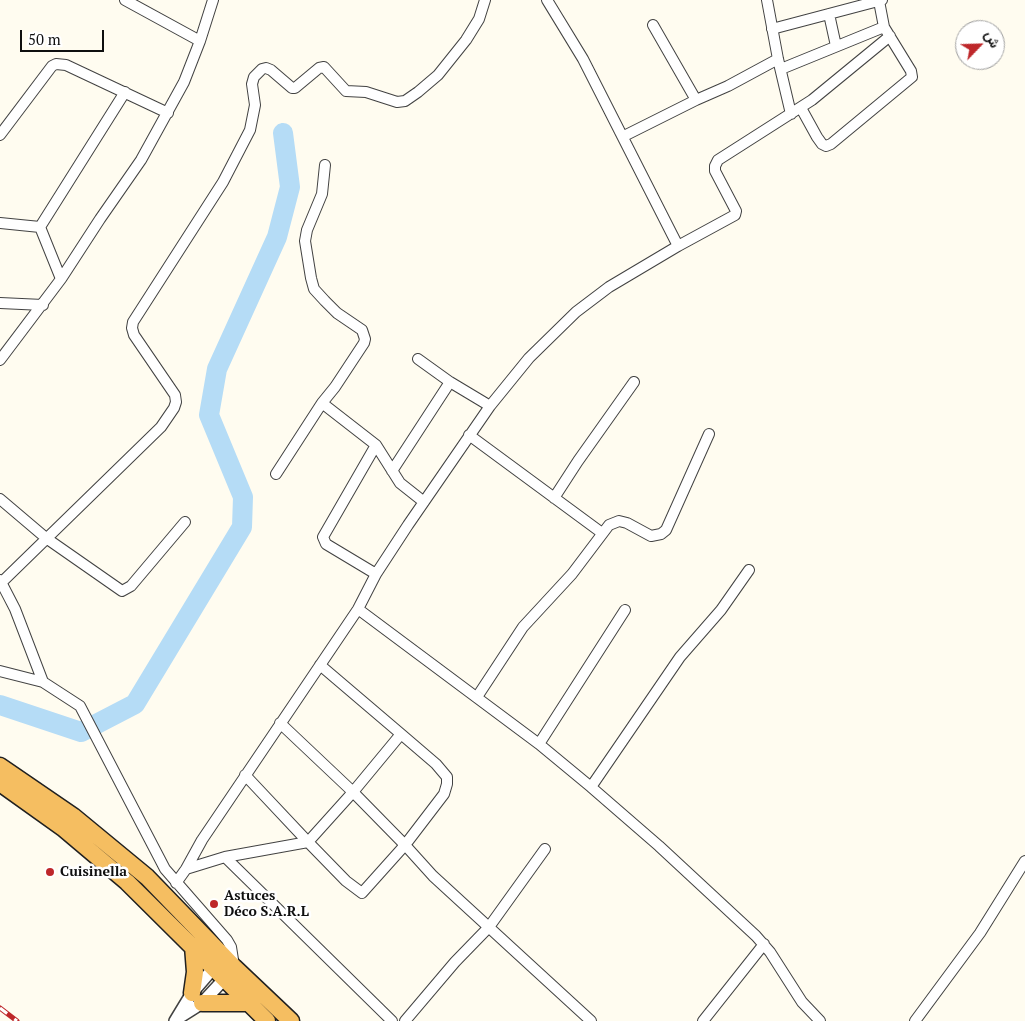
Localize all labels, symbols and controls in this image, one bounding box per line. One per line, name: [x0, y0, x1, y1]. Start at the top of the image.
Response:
scale bar: [22, 20, 106, 52]
north arrow: [955, 20, 1005, 70]
text: ش: [981, 28, 1005, 51]
text: 50 m: [28, 29, 61, 49]
place label: Cuisinella: [60, 864, 127, 880]
marker: Cuisinella: [44, 866, 56, 878]
place label: Astuces Déco S.A.R.L: [224, 888, 309, 920]
marker: Astuces Déco S.A.R.L: [208, 898, 220, 910]

